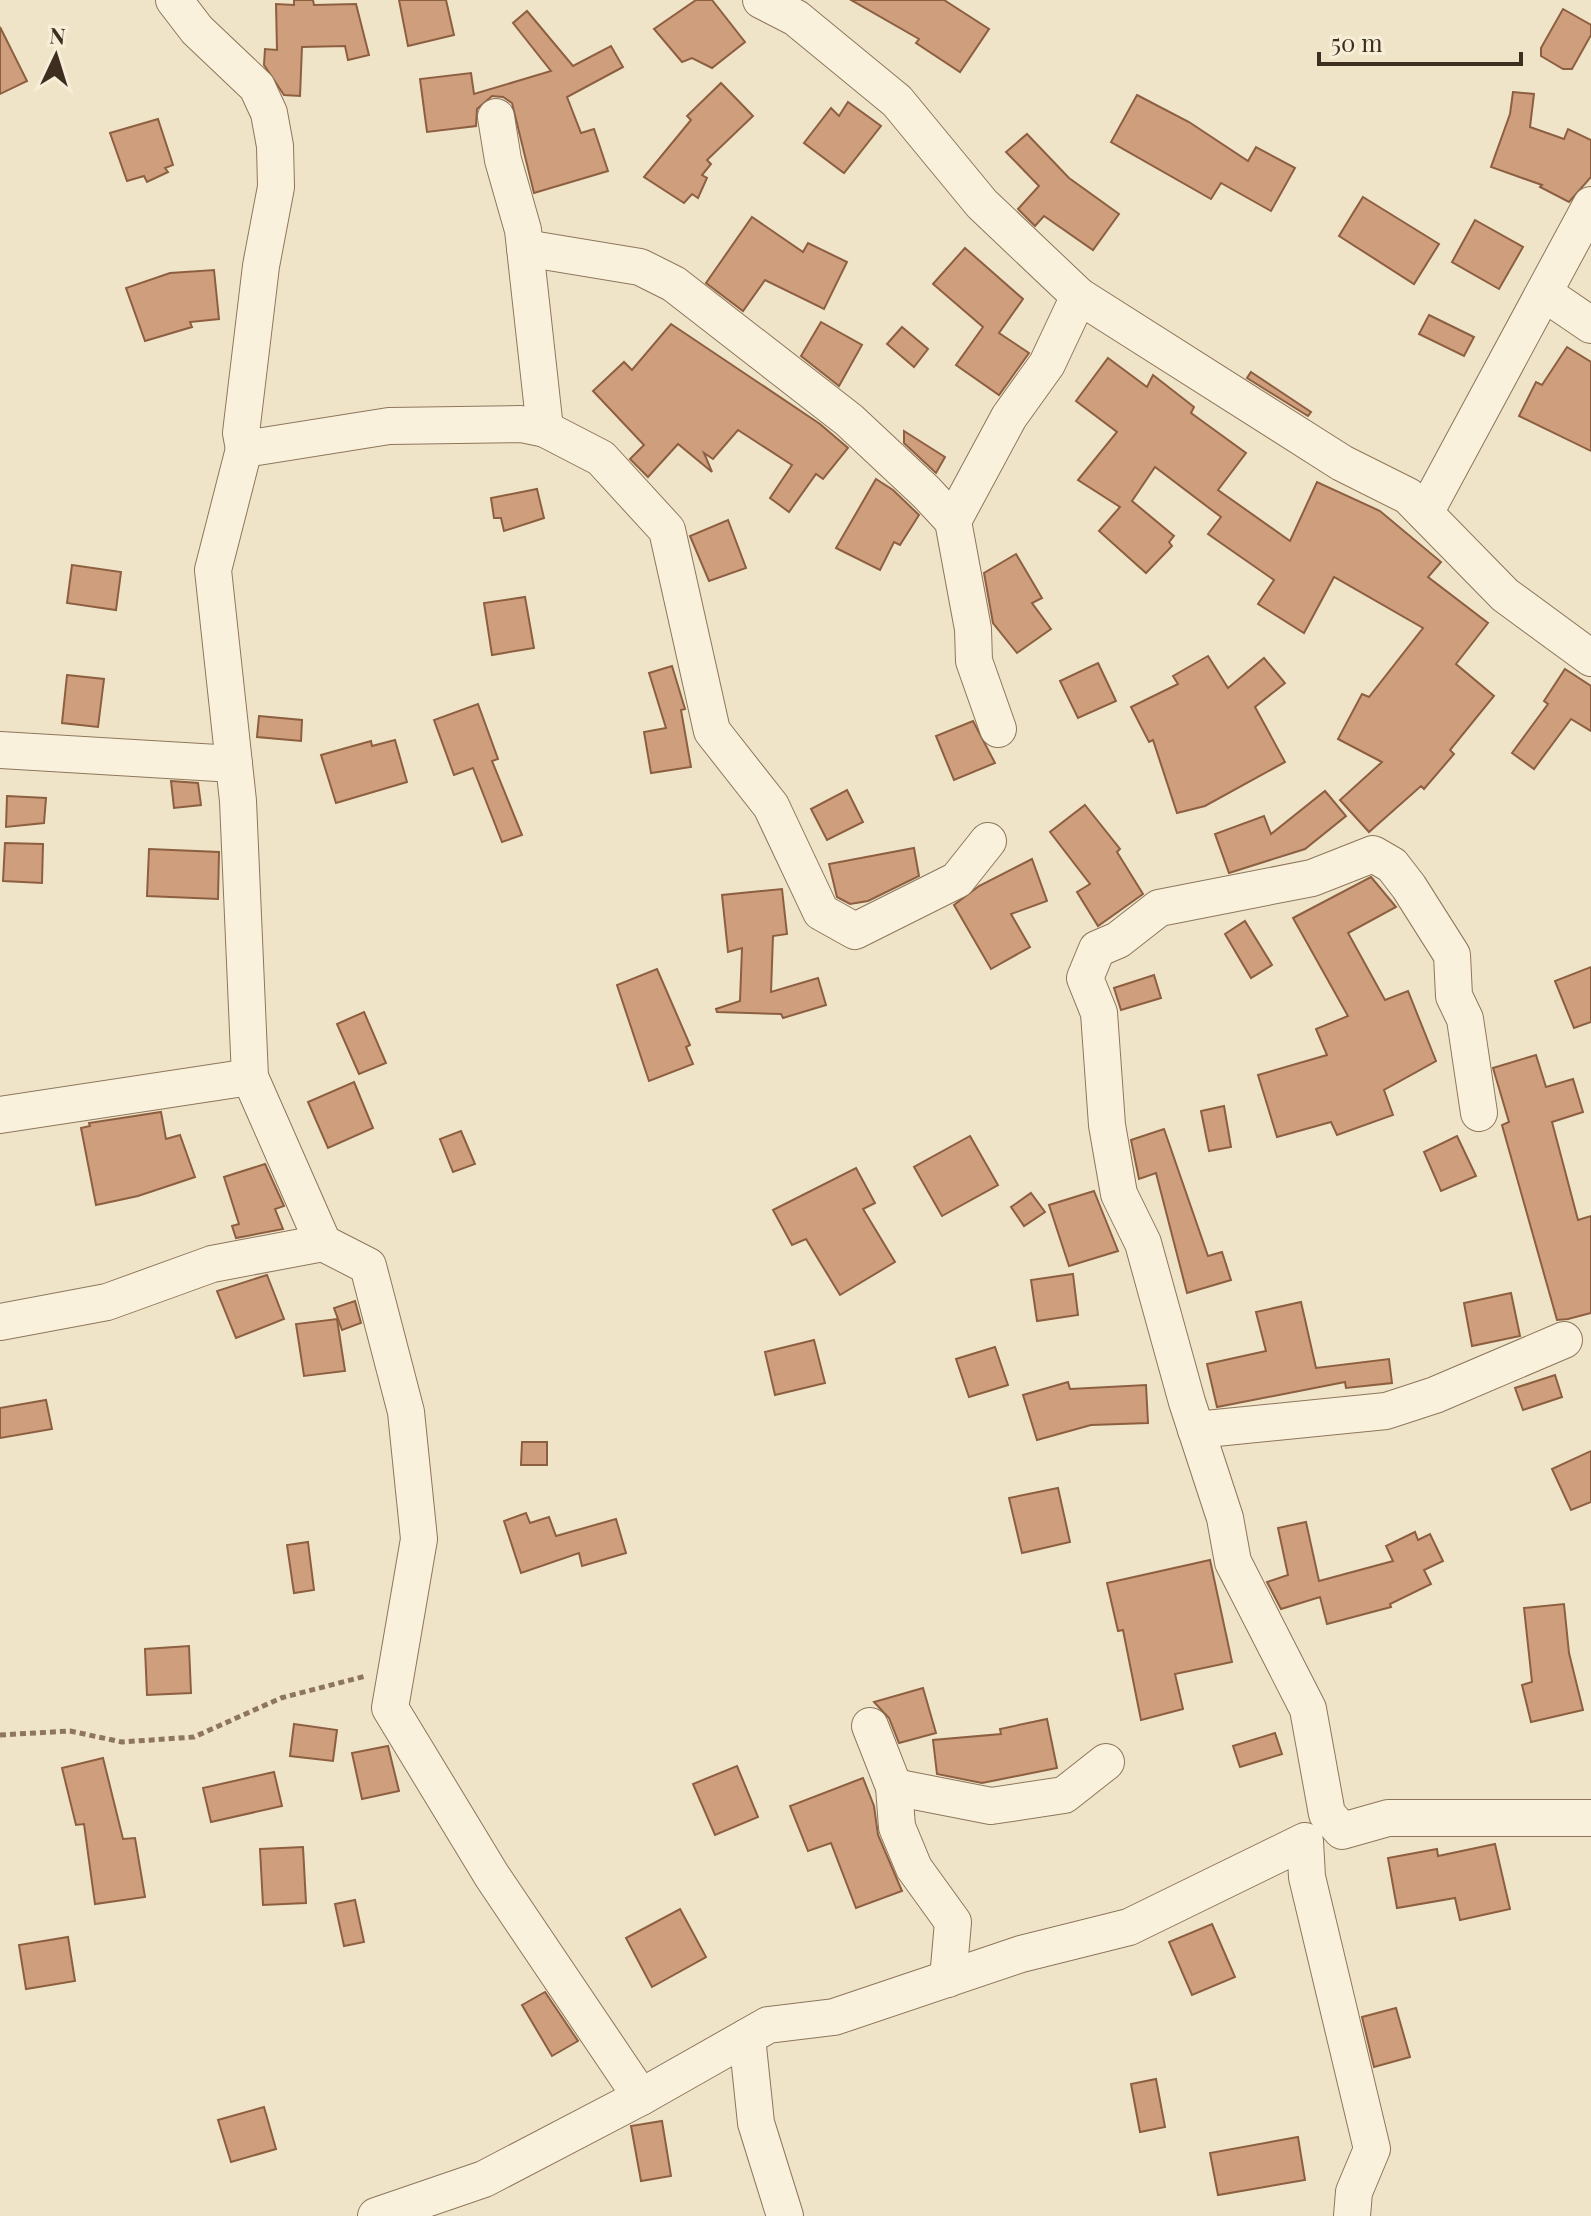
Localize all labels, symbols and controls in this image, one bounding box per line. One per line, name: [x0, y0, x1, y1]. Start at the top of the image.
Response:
north arrow: [16, 16, 96, 96]
scale bar: [1319, 16, 1521, 66]
text: N: [48, 20, 67, 51]
text: 50 m: [1331, 26, 1383, 58]

